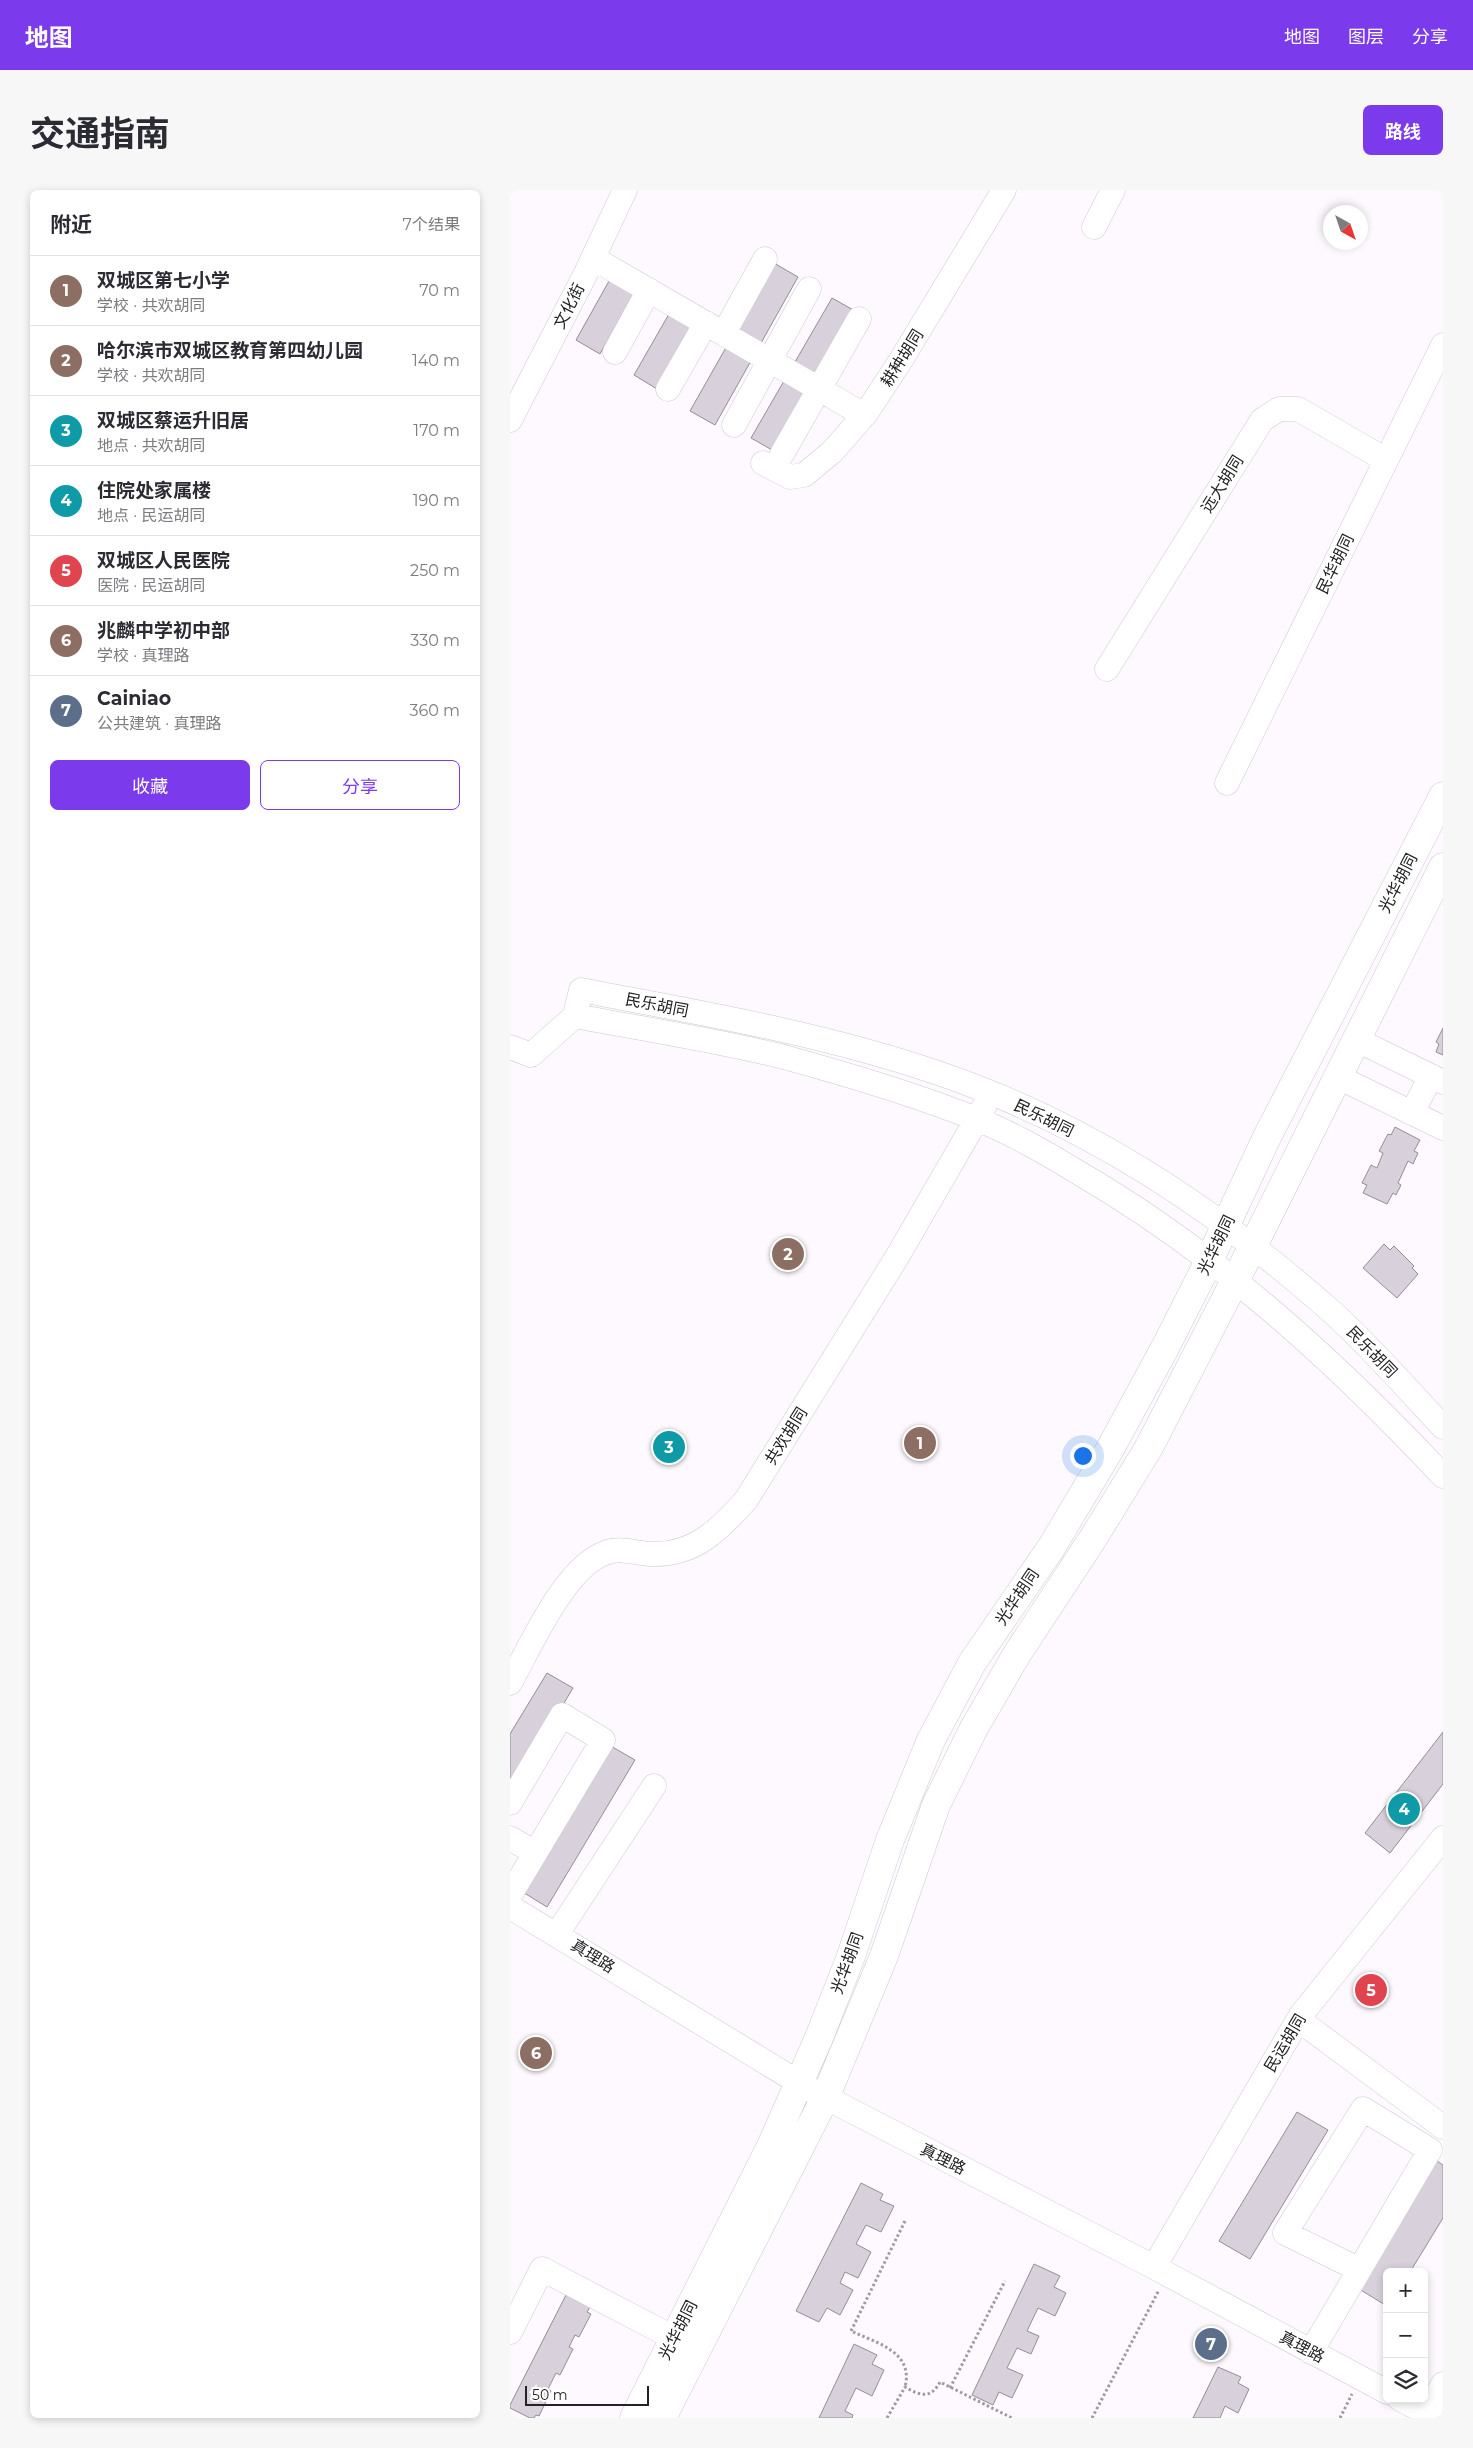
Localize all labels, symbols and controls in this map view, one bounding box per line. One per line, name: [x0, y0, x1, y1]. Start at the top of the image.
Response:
text: 地图: [25, 23, 73, 52]
text: 地图: [1284, 26, 1320, 48]
text: 图层: [1348, 26, 1384, 48]
text: 分享: [1412, 26, 1448, 48]
button: 路线: [1363, 105, 1443, 155]
text: 交通指南: [30, 112, 170, 155]
north arrow: [1323, 205, 1368, 250]
text: 附近: [50, 212, 92, 237]
text: 7个结果: [403, 215, 460, 234]
text: 双城区第七小学: [97, 269, 230, 292]
street label: 文化街: [550, 280, 588, 332]
text: 1: [63, 281, 69, 300]
text: 70 m: [419, 281, 460, 300]
text: 学校 · 共欢胡同: [97, 296, 205, 315]
street label: 耕种胡同: [877, 326, 927, 390]
text: 哈尔滨市双城区教育第四幼儿园: [97, 339, 363, 362]
text: 2: [61, 351, 71, 370]
text: 140 m: [412, 351, 460, 370]
text: 学校 · 共欢胡同: [97, 366, 205, 385]
text: 双城区蔡运升旧居: [97, 409, 249, 432]
text: 3: [61, 421, 71, 440]
text: 170 m: [413, 421, 460, 440]
text: 地点 · 共欢胡同: [97, 436, 205, 455]
street label: 远大胡同: [1197, 452, 1247, 516]
text: 住院处家属楼: [97, 479, 211, 502]
text: 4: [60, 491, 72, 510]
text: 190 m: [413, 491, 460, 510]
text: 地点 · 民运胡同: [97, 506, 205, 525]
street label: 民华胡同: [1312, 531, 1358, 597]
text: 双城区人民医院: [97, 549, 230, 572]
text: 5: [61, 561, 71, 580]
text: 250 m: [410, 561, 460, 580]
text: 医院 · 民运胡同: [97, 576, 205, 595]
text: 兆麟中学初中部: [97, 619, 230, 642]
text: 6: [61, 631, 71, 650]
text: 330 m: [410, 631, 460, 650]
text: 学校 · 真理路: [97, 646, 189, 665]
text: Cainiao: [97, 687, 171, 710]
text: 7: [61, 701, 71, 720]
text: 360 m: [409, 701, 460, 720]
text: 公共建筑 · 真理路: [97, 714, 221, 733]
button: 收藏: [50, 760, 250, 810]
button: 分享: [260, 760, 460, 810]
street label: 光华胡同: [1375, 850, 1421, 916]
street label: 民乐胡同: [624, 990, 690, 1020]
street label: 民乐胡同: [1011, 1095, 1077, 1141]
street label: 光华胡同: [1193, 1212, 1239, 1278]
pin: 2: [772, 1235, 804, 1273]
street label: 民乐胡同: [1343, 1322, 1401, 1382]
street label: 共欢胡同: [761, 1404, 811, 1468]
pin: 1: [904, 1424, 936, 1462]
pin: 3: [653, 1428, 685, 1466]
your location: [1070, 1443, 1096, 1469]
street label: 光华胡同: [991, 1565, 1043, 1629]
pin: 4: [1388, 1790, 1420, 1828]
street label: 光华胡同: [827, 1930, 867, 1996]
street label: 真理路: [568, 1935, 618, 1977]
pin: 5: [1355, 1971, 1387, 2009]
street label: 民运胡同: [1260, 2011, 1310, 2075]
pin: 6: [520, 2034, 552, 2072]
street label: 真理路: [917, 2140, 969, 2178]
map controls: [1383, 2268, 1428, 2403]
button: +: [1383, 2268, 1428, 2313]
street label: 光华胡同: [655, 2297, 701, 2363]
button: −: [1383, 2313, 1428, 2358]
pin: 7: [1195, 2325, 1227, 2363]
street label: 真理路: [1276, 2327, 1328, 2367]
button: layers: [1383, 2358, 1428, 2403]
scale bar: [525, 2383, 649, 2406]
text: 50 m: [532, 2386, 568, 2404]

